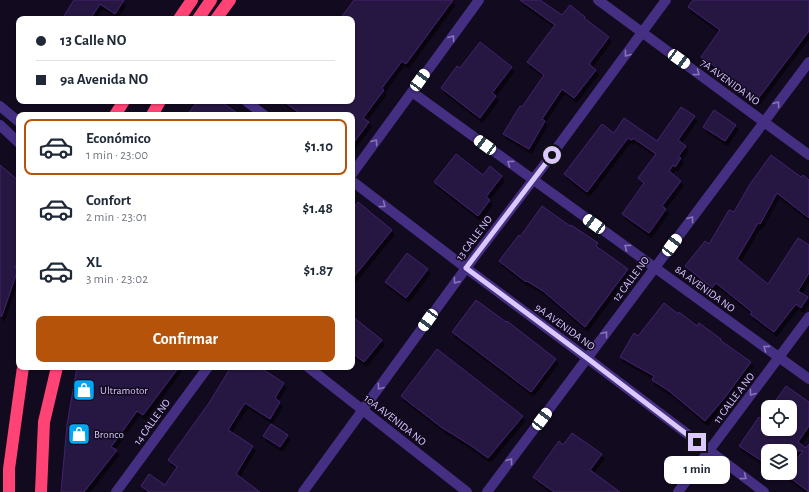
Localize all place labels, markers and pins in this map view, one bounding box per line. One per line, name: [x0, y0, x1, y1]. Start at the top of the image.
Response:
shop icon: Ultramotor: [71, 377, 97, 403]
place label: Ultramotor: [100, 385, 148, 396]
shop icon: Bronco: [66, 421, 92, 447]
place label: Bronco: [94, 429, 124, 440]

